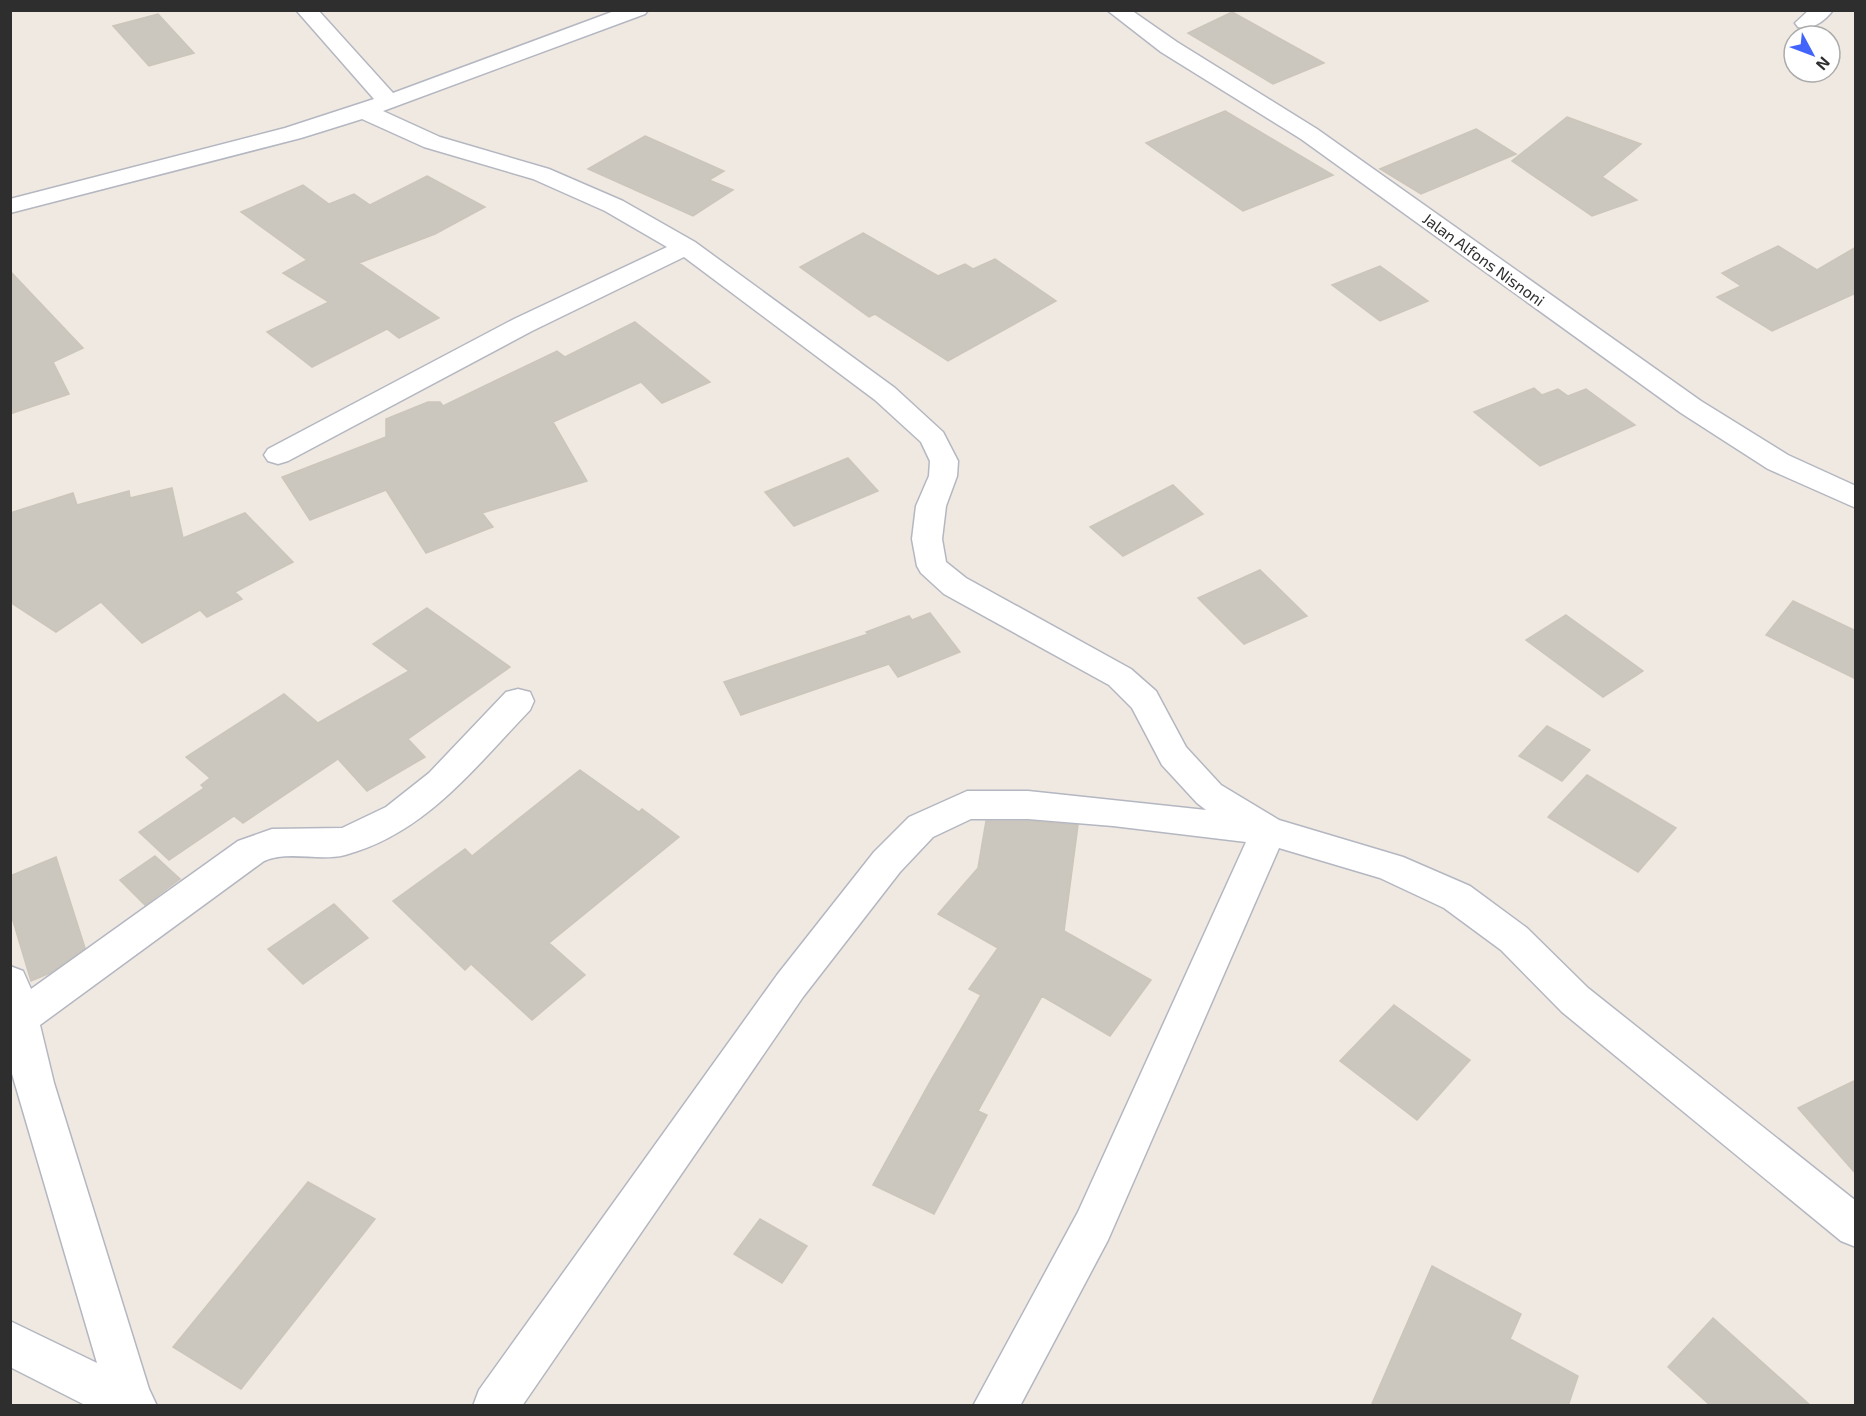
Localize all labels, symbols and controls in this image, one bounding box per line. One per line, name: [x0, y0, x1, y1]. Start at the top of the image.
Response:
north arrow: [1782, 24, 1842, 84]
text: N: [1813, 54, 1835, 75]
street label: Jalan Alfons Nisnoni: [1419, 208, 1549, 310]

